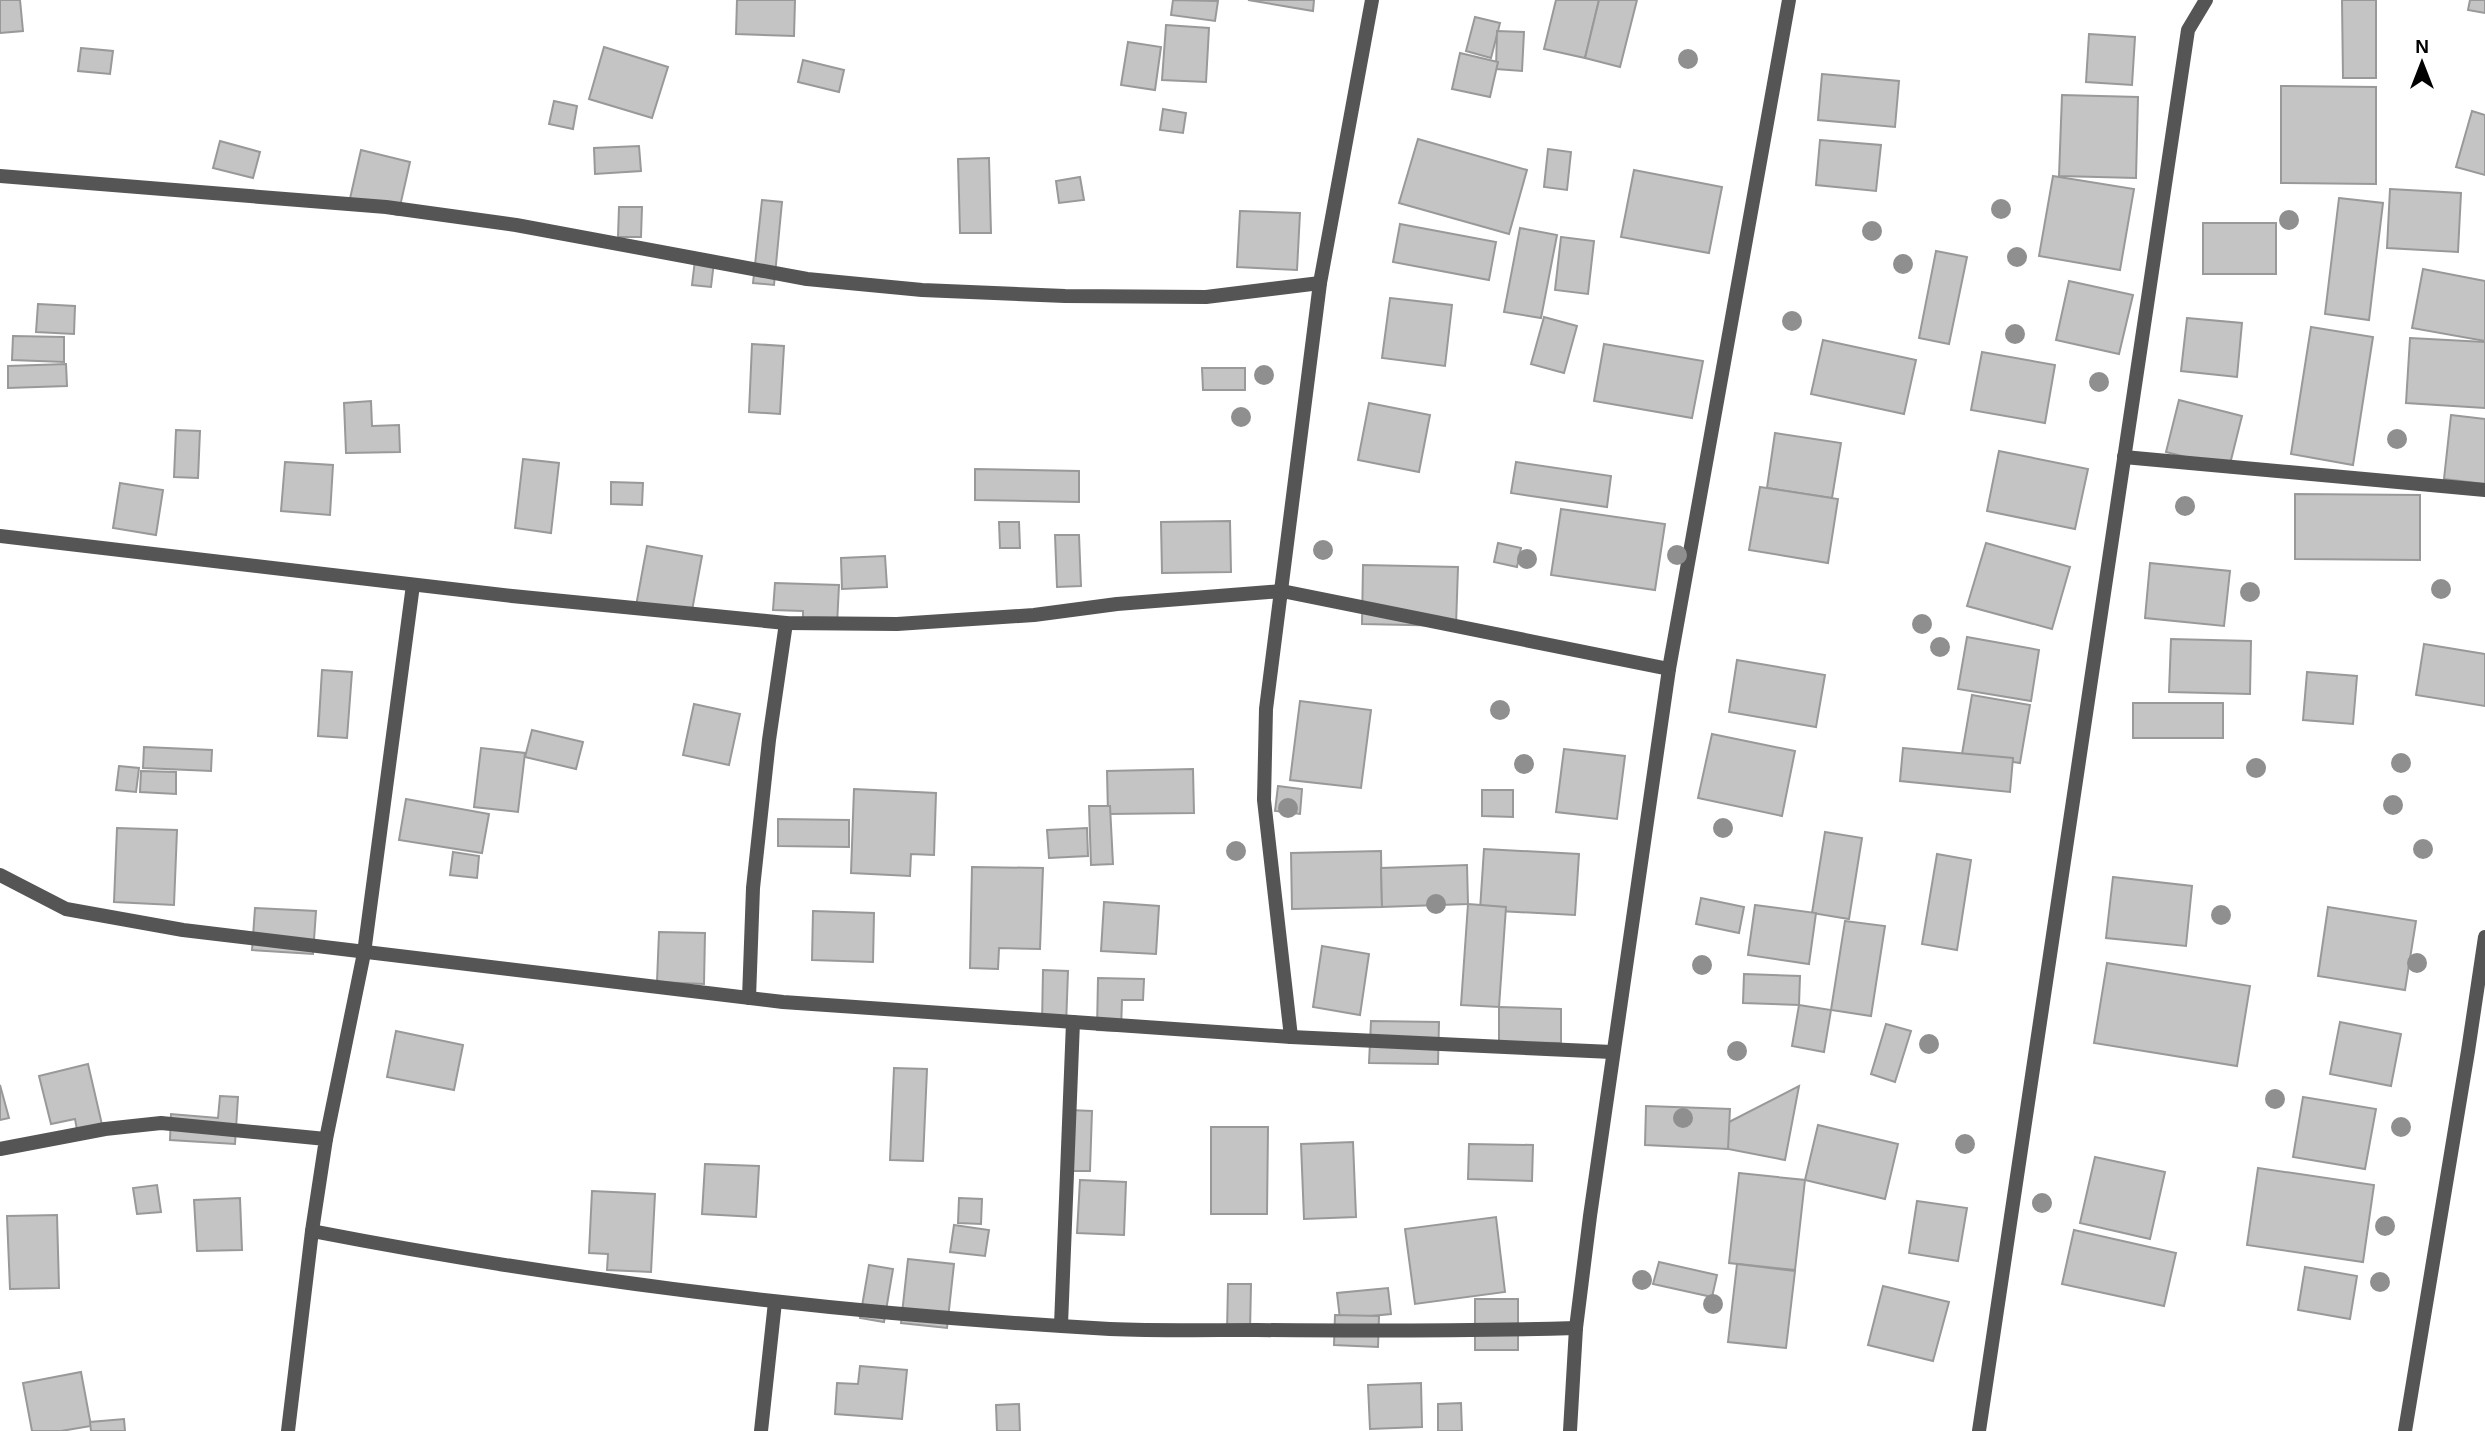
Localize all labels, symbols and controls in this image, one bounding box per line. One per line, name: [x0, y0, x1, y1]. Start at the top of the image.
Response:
north arrow: [2387, 28, 2457, 98]
text: N: [2415, 36, 2429, 57]

